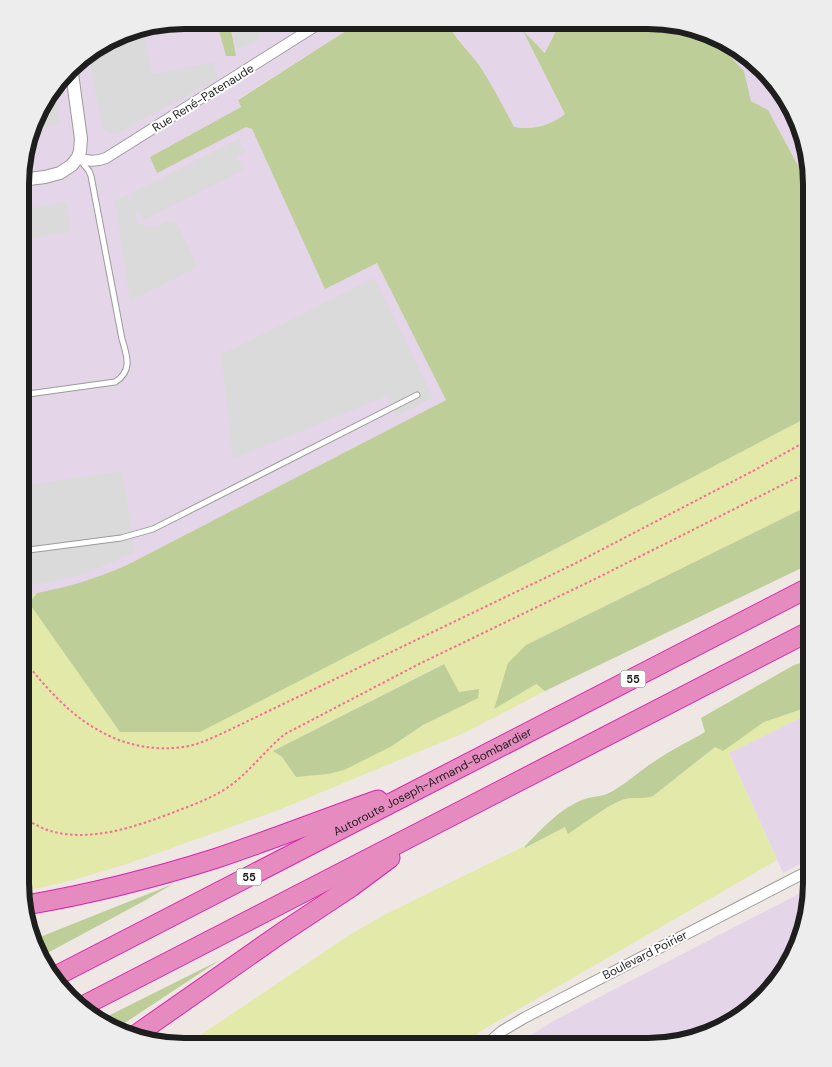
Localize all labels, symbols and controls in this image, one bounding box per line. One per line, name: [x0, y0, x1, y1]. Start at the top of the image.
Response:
street label: Rue René-Patenaude: [149, 60, 257, 136]
road number: 55: [620, 671, 646, 688]
street label: Autoroute Joseph-Armand-Bombardier: [331, 724, 535, 840]
road number: 55: [236, 869, 262, 886]
street label: Boulevard Poirier: [600, 926, 691, 983]

